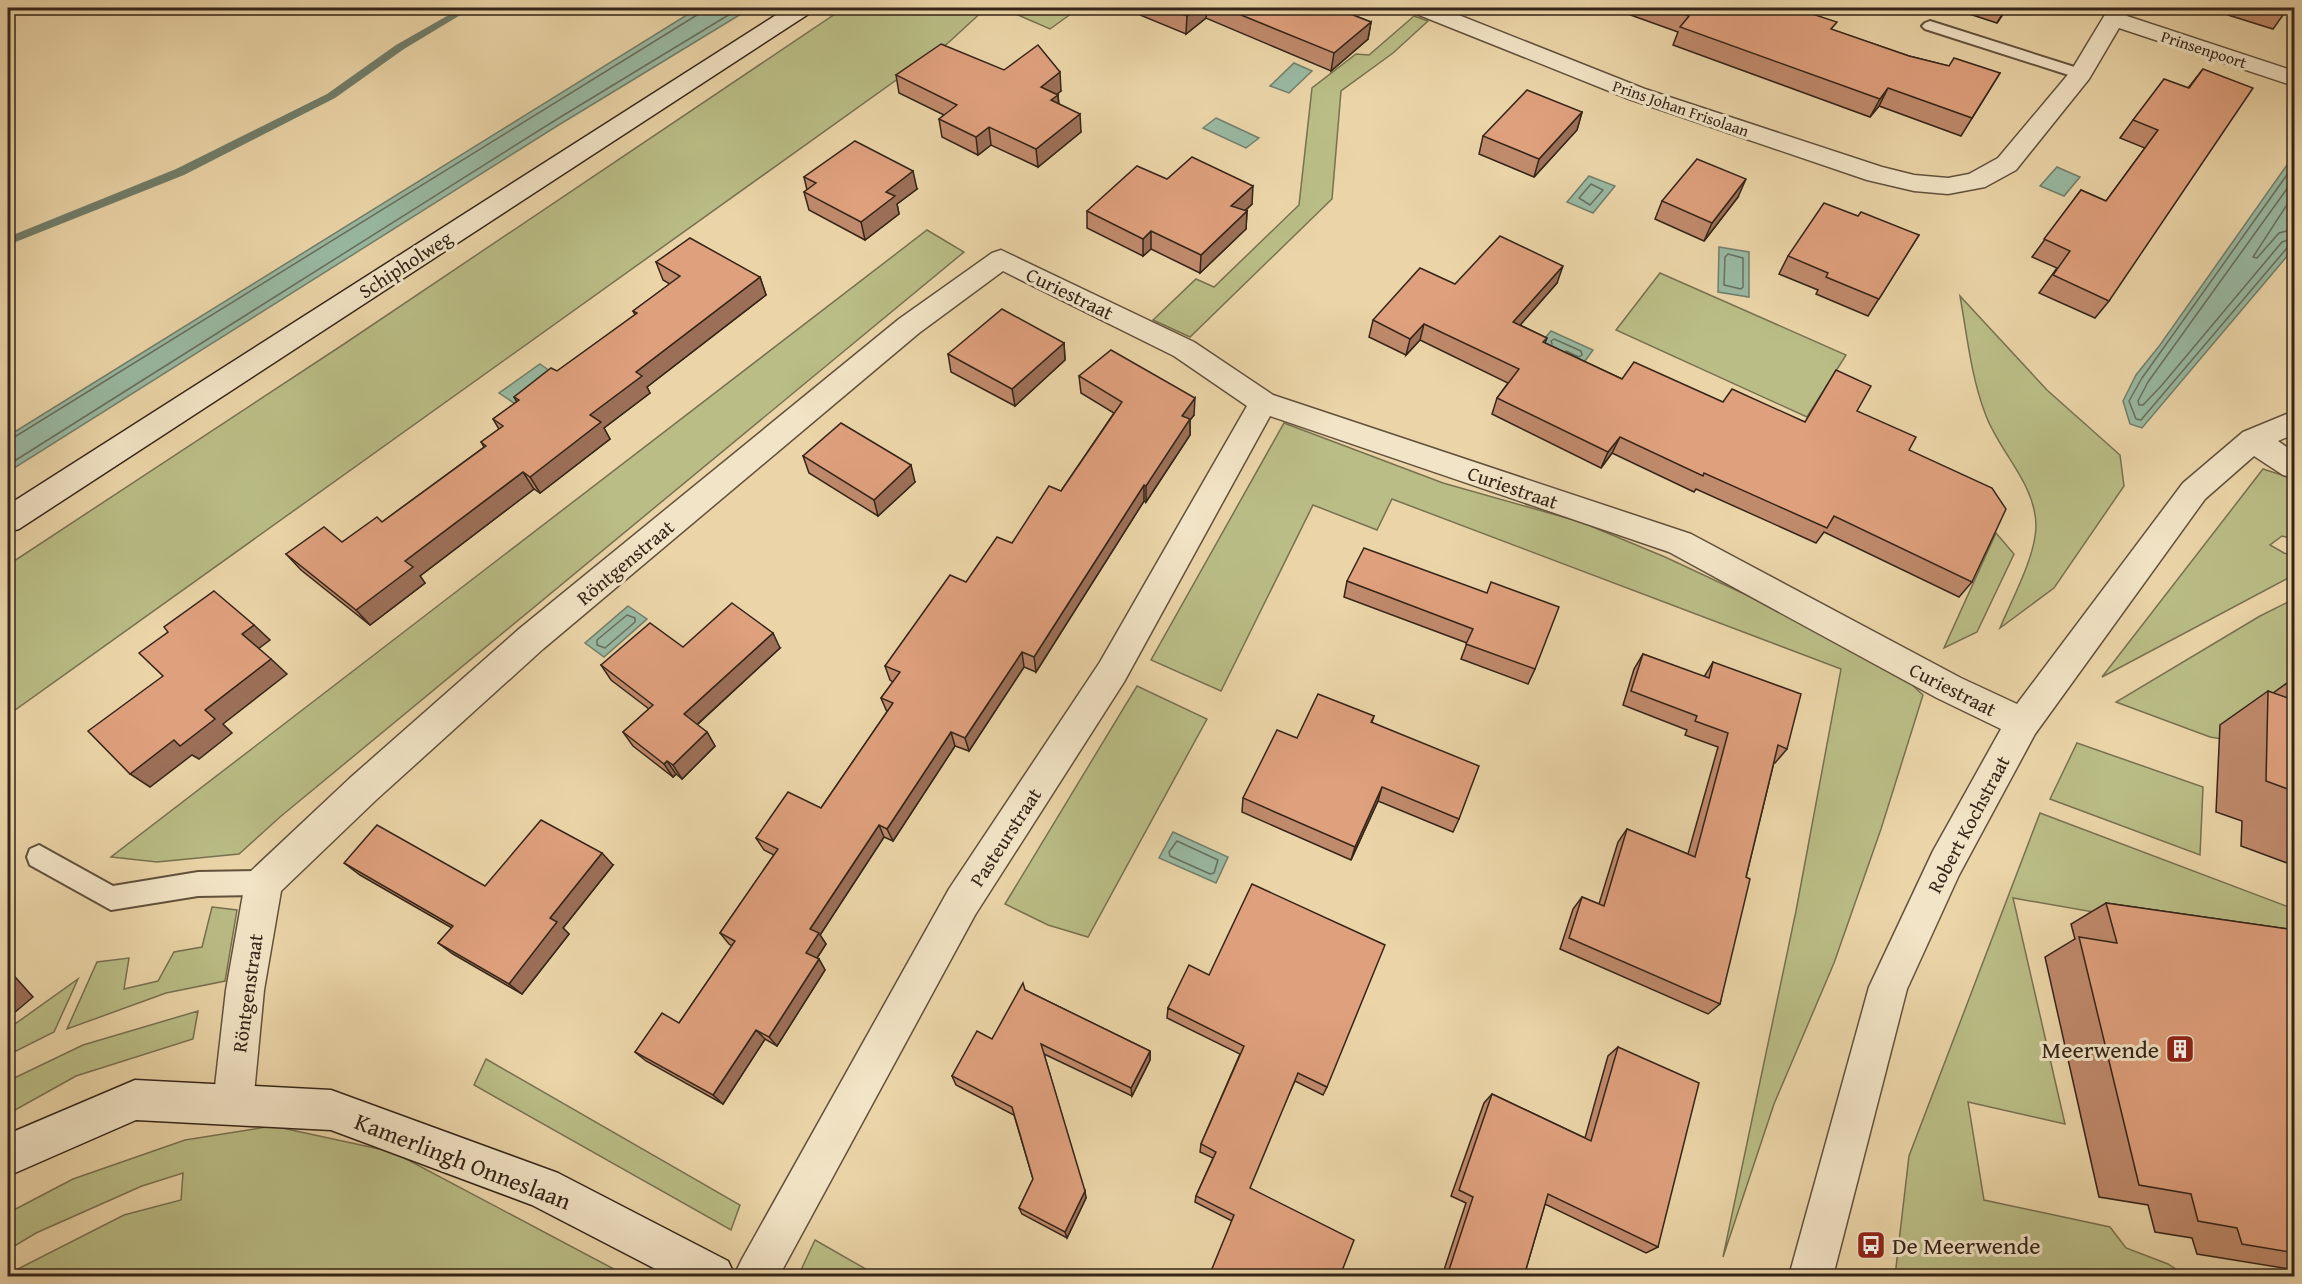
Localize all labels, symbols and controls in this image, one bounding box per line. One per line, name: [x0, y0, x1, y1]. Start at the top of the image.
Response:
street label: Prinsenpoort: [2158, 24, 2250, 74]
street label: Prins Johan Frisolaan: [1610, 73, 1752, 143]
street label: Schipholweg: [353, 223, 457, 305]
street label: Curiestraat: [1021, 259, 1119, 327]
street label: Curiestraat: [1464, 458, 1562, 516]
street label: Röntgenstraat: [570, 512, 680, 612]
street label: Curiestraat: [1905, 655, 2001, 723]
street label: Robert Kochstraat: [1920, 750, 2016, 898]
street label: Pasteurstraat: [962, 782, 1048, 892]
street label: Röntgenstraat: [224, 932, 270, 1054]
place label: Meerwende: [2042, 1032, 2159, 1067]
building icon: Meerwende: [2164, 1033, 2196, 1065]
street label: Kamerlingh Onneslaan: [350, 1104, 577, 1219]
place label: De Meerwende: [1892, 1228, 2041, 1263]
bus stop icon: De Meerwende: [1855, 1229, 1887, 1261]

